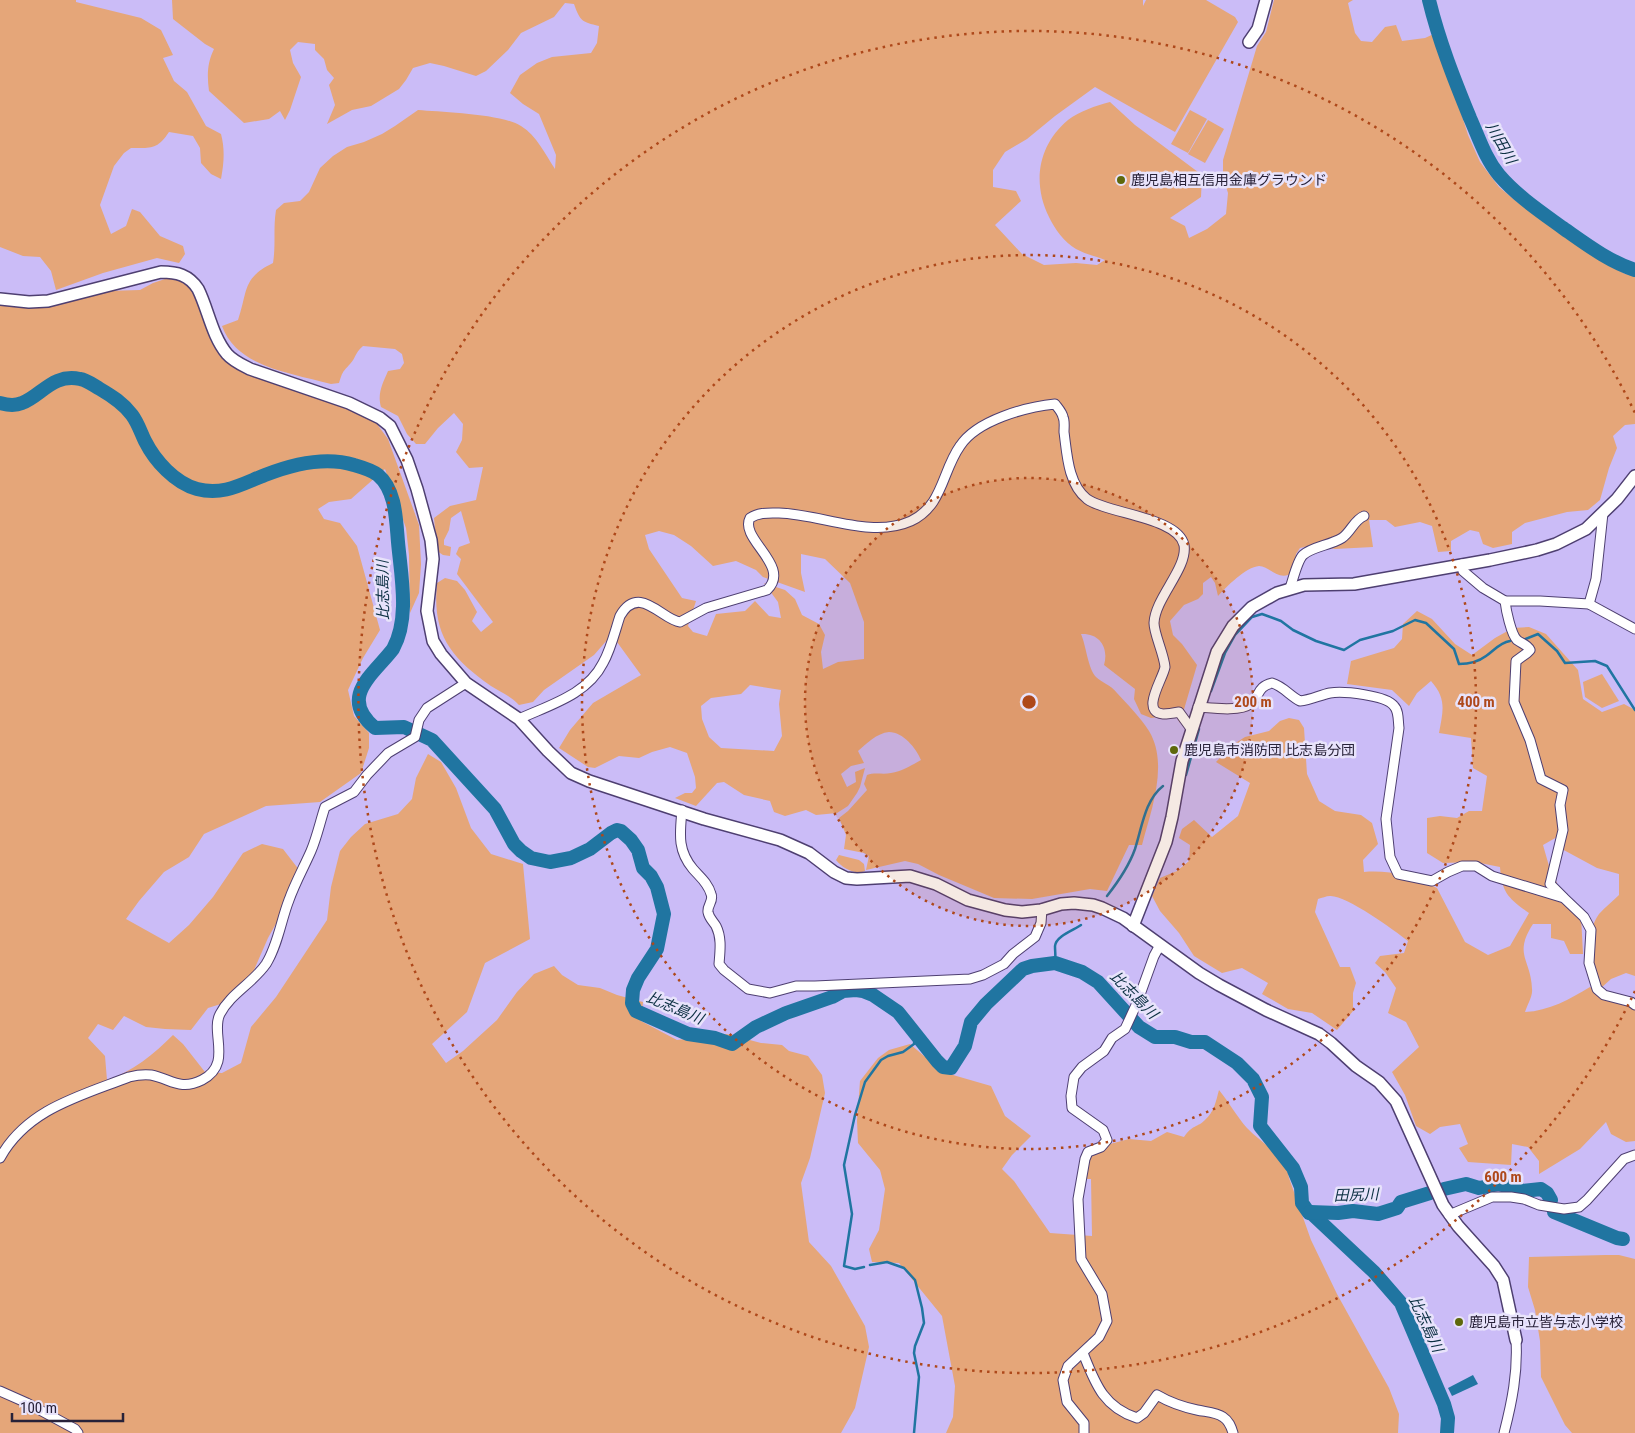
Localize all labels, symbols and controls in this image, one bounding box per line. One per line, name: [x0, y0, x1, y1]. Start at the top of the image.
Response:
water label: 川田川: [1482, 119, 1521, 169]
place label: 鹿児島相互信用金庫グラウンド: [1131, 172, 1327, 188]
marker: 鹿児島相互信用金庫グラウンド: [1115, 174, 1127, 186]
water label: 比志島川: [373, 558, 393, 620]
centre of rings: [1020, 693, 1038, 711]
text: 200 m: [1234, 693, 1272, 711]
text: 400 m: [1457, 693, 1495, 711]
place label: 鹿児島市消防団 比志島分団: [1184, 742, 1355, 758]
marker: 鹿児島市消防団 比志島分団: [1168, 744, 1180, 756]
water label: 比志島川: [1106, 967, 1163, 1024]
water label: 比志島川: [644, 988, 708, 1029]
text: 600 m: [1484, 1168, 1522, 1186]
water label: 田尻川: [1333, 1185, 1381, 1205]
water label: 比志島川: [1405, 1293, 1448, 1357]
place label: 鹿児島市立皆与志小学校: [1469, 1314, 1623, 1330]
marker: 鹿児島市立皆与志小学校: [1453, 1316, 1465, 1328]
scale bar: [12, 1390, 124, 1422]
text: 100 m: [20, 1399, 57, 1417]

